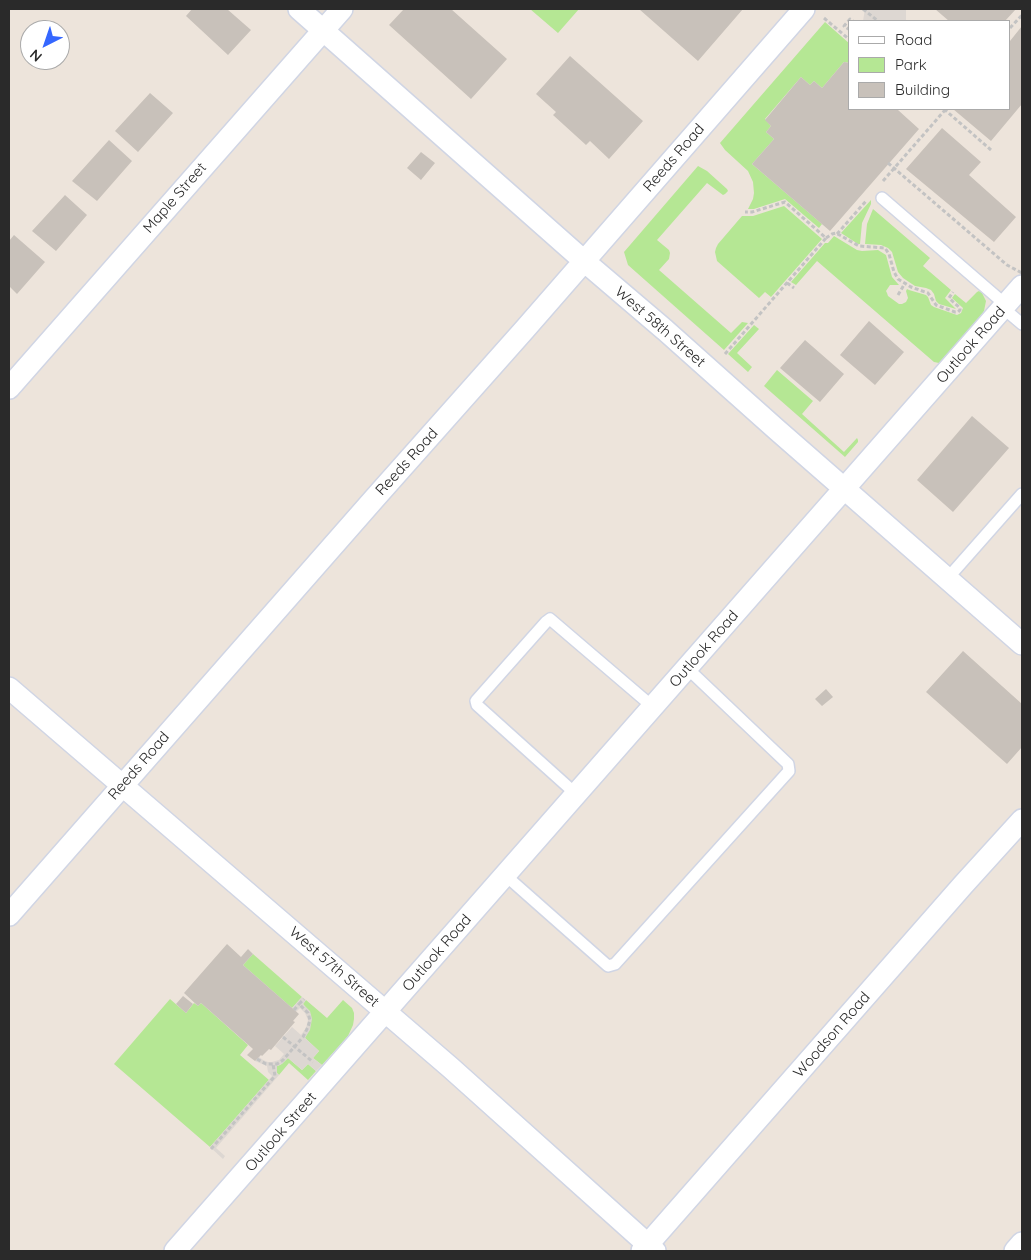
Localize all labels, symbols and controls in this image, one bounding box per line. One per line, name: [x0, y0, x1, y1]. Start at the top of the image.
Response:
north arrow: [20, 20, 70, 70]
legend: [848, 20, 1011, 110]
text: Road: [895, 30, 932, 49]
text: N: [26, 45, 46, 66]
text: Park: [895, 55, 927, 74]
text: Building: [895, 80, 950, 99]
street label: Reeds Road: [640, 120, 708, 196]
street label: Maple Street: [140, 159, 210, 237]
street label: West 58th Street: [611, 283, 709, 371]
street label: Outlook Road: [933, 303, 1009, 387]
street label: Reeds Road: [372, 425, 442, 499]
street label: Outlook Road: [666, 607, 742, 691]
street label: Reeds Road: [105, 728, 173, 804]
street label: Outlook Road: [399, 911, 475, 995]
street label: West 57th Street: [285, 923, 383, 1011]
street label: Woodson Road: [790, 989, 874, 1081]
street label: Outlook Street: [242, 1088, 320, 1176]

